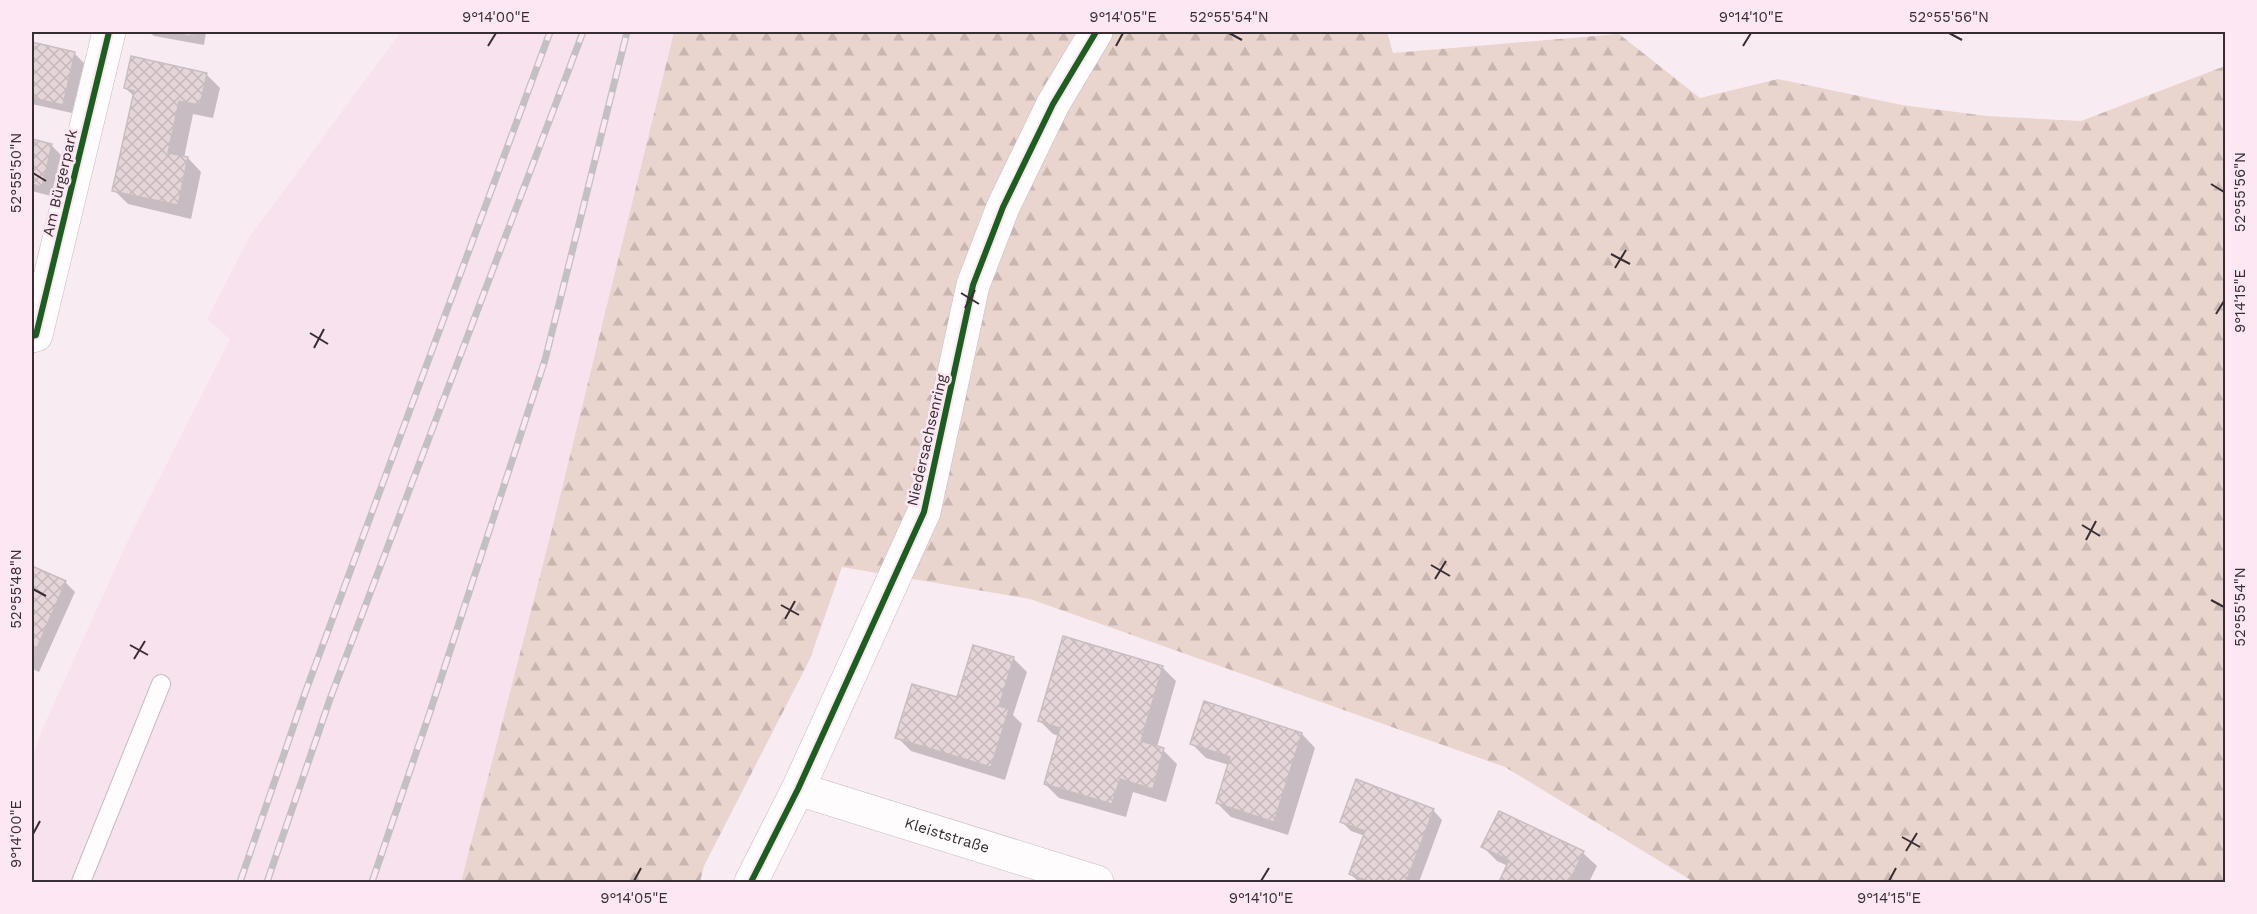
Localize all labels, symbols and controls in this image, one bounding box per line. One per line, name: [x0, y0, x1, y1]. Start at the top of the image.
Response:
text: 9°14'00"E: [462, 8, 530, 26]
text: 9°14'05"E: [1089, 8, 1157, 26]
text: 52°55'54"N: [1189, 8, 1269, 26]
text: 9°14'10"E: [1719, 8, 1783, 26]
text: 52°55'56"N: [1909, 8, 1989, 26]
street label: Am Bürgerpark: [39, 127, 81, 238]
text: 52°55'50"N: [7, 133, 25, 213]
text: 52°55'56"N: [2231, 152, 2249, 232]
text: 9°14'15"E: [2231, 269, 2249, 333]
street label: Niedersachsenring: [903, 372, 951, 508]
text: 52°55'48"N: [7, 549, 25, 629]
text: 52°55'54"N: [2231, 567, 2249, 647]
text: 9°14'00"E: [7, 800, 25, 868]
street label: Kleiststraße: [902, 814, 992, 857]
text: 9°14'05"E: [600, 889, 668, 907]
text: 9°14'10"E: [1229, 889, 1293, 907]
text: 9°14'15"E: [1857, 889, 1921, 907]

